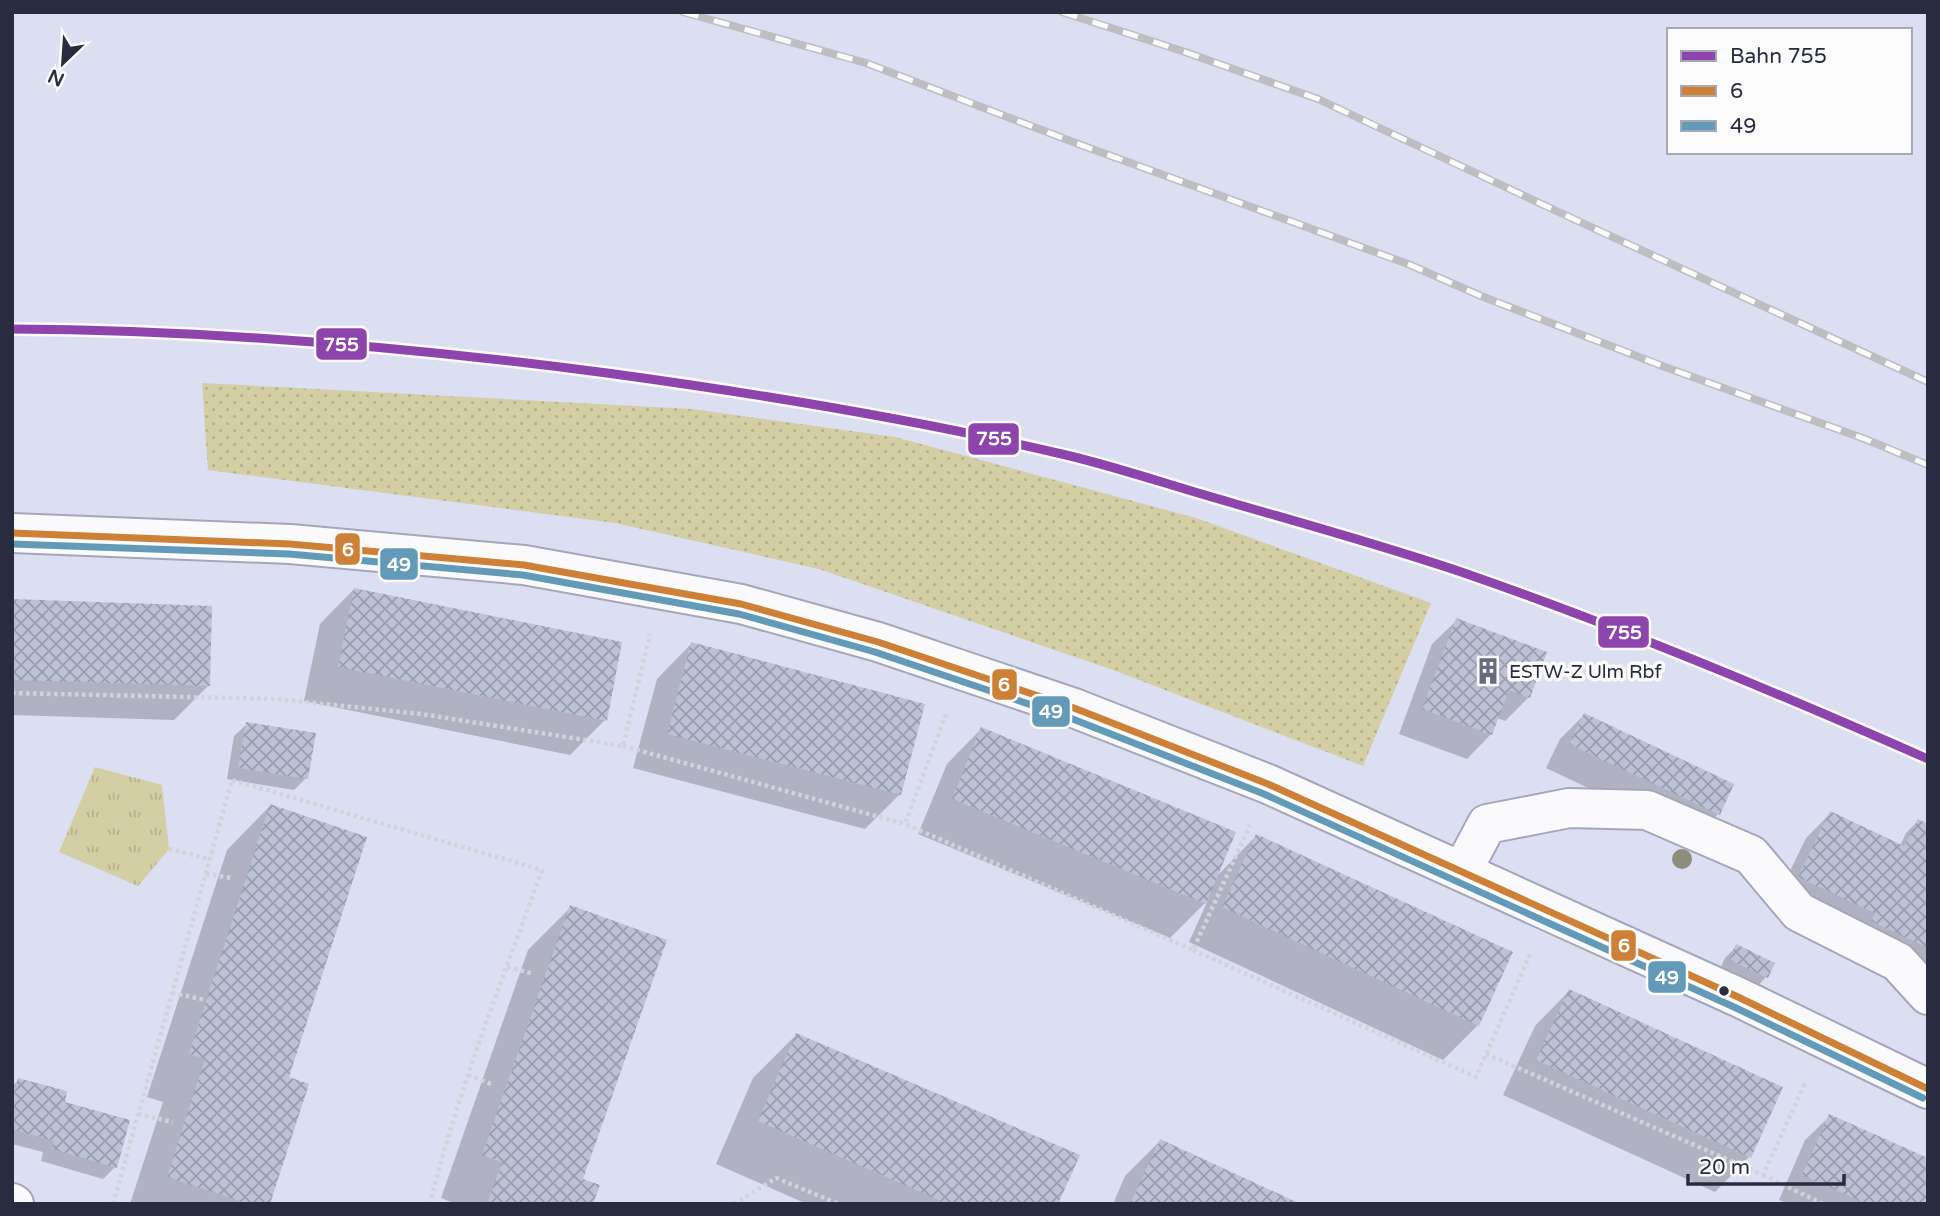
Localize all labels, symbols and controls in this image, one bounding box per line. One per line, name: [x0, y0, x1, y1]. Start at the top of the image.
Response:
north arrow: [28, 28, 98, 98]
legend: [1667, 28, 1912, 154]
text: Bahn 755: [1730, 44, 1827, 69]
text: N: [45, 64, 68, 91]
text: 6: [1730, 79, 1743, 104]
text: 49: [1730, 114, 1756, 139]
line badge: 755: [315, 327, 368, 361]
text: 755: [323, 334, 359, 356]
line badge: 755: [967, 422, 1020, 456]
text: 755: [976, 428, 1012, 450]
line badge: 6: [334, 532, 361, 566]
text: 6: [342, 539, 354, 561]
line badge: 49: [379, 547, 419, 581]
text: 49: [387, 554, 411, 576]
line badge: 755: [1597, 615, 1650, 649]
text: 755: [1606, 622, 1642, 644]
building icon: ESTW-Z Ulm Rbf: [1473, 656, 1503, 686]
place label: ESTW-Z Ulm Rbf: [1509, 661, 1662, 683]
line badge: 6: [991, 668, 1018, 701]
text: 6: [998, 674, 1010, 696]
line badge: 49: [1031, 695, 1071, 728]
text: 49: [1039, 701, 1063, 723]
line badge: 6: [1610, 929, 1637, 962]
text: 6: [1618, 935, 1630, 957]
line badge: 49: [1647, 960, 1687, 994]
text: 49: [1655, 967, 1679, 989]
unlabelled marker: [1717, 984, 1731, 998]
scale bar: [1688, 1142, 1844, 1186]
text: 20 m: [1699, 1155, 1750, 1180]

